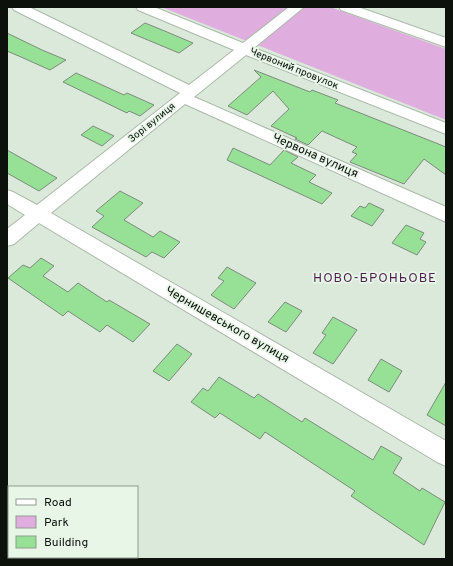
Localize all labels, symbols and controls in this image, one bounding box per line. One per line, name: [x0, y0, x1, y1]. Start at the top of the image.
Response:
street label: Червоний провулок: [248, 45, 341, 93]
street label: Зорі вулиця: [126, 100, 178, 146]
street label: Червона вулиця: [269, 130, 361, 182]
district label: НОВО-БРОНЬОВЕ: [313, 271, 437, 287]
street label: Чернишевського вулиця: [162, 283, 292, 367]
legend: [8, 486, 138, 558]
text: Road: [44, 495, 72, 511]
text: Park: [44, 515, 69, 531]
text: Building: [44, 535, 88, 551]

